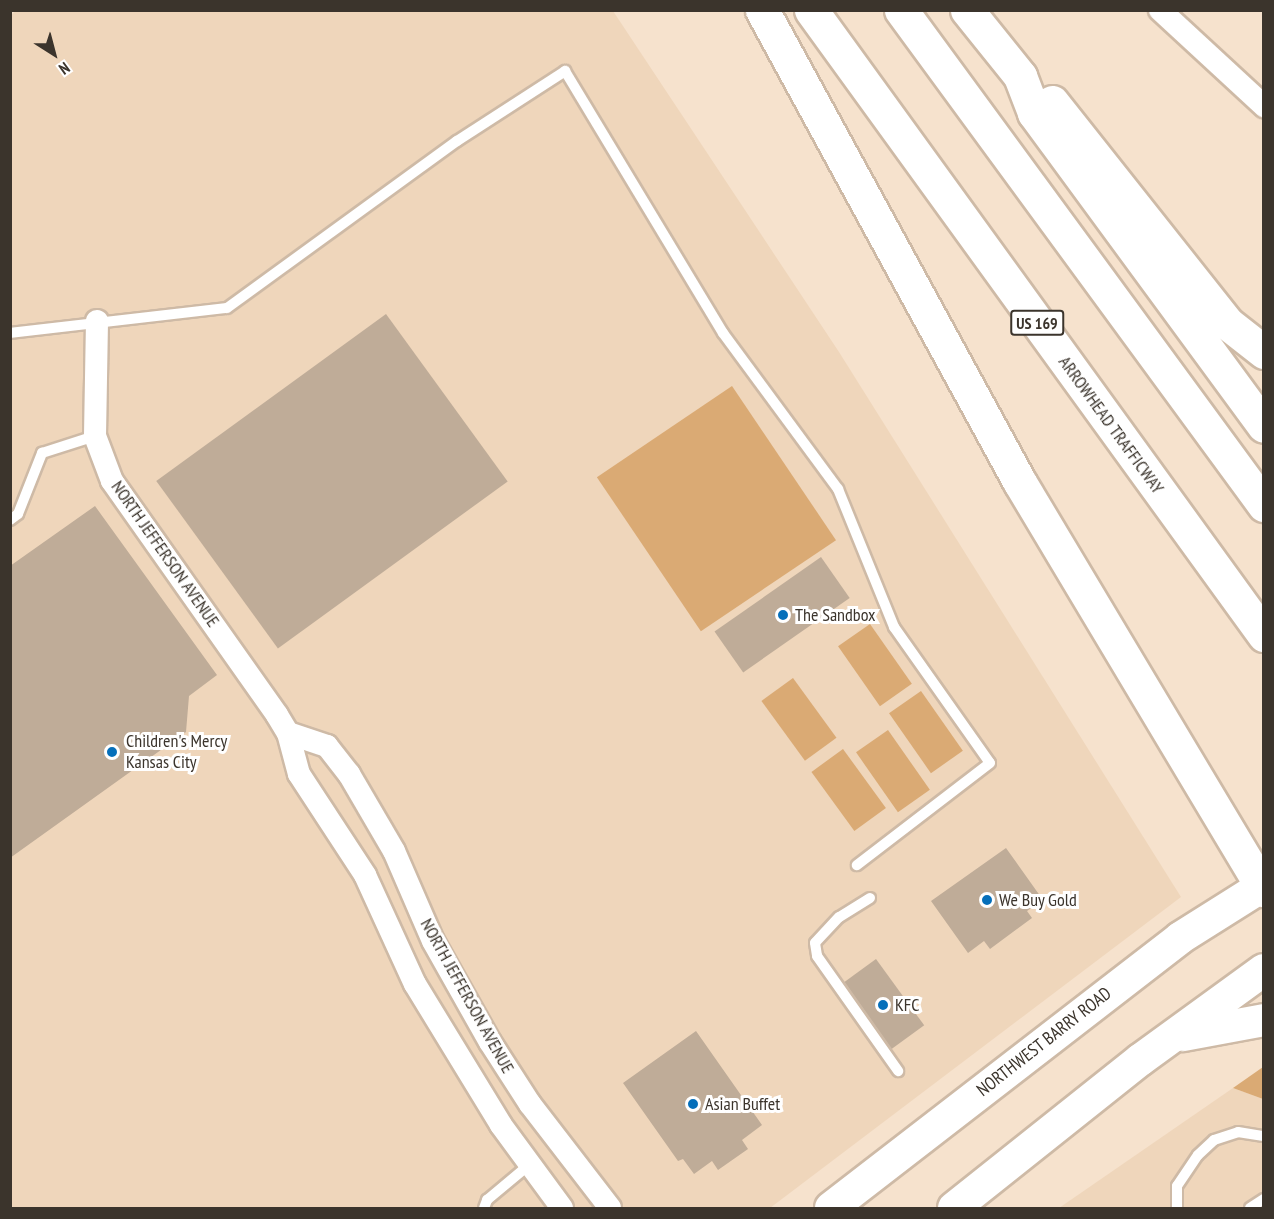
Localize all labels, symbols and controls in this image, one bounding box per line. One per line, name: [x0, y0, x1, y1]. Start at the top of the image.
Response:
north arrow: [24, 24, 84, 84]
text: N: [55, 58, 74, 79]
road number: US 169: [1010, 310, 1064, 336]
street label: ARROWHEAD TRAFFICWAY: [1054, 352, 1168, 498]
street label: NORTH JEFFERSON AVENUE: [106, 477, 224, 631]
place label: The Sandbox: [795, 604, 875, 626]
marker: The Sandbox: [776, 608, 790, 622]
place label: Children's Mercy Kansas City: [126, 731, 227, 774]
marker: Children's Mercy Kansas City: [103, 743, 121, 761]
place label: We Buy Gold: [999, 889, 1077, 911]
marker: We Buy Gold: [980, 893, 994, 907]
street label: NORTH JEFFERSON AVENUE: [415, 915, 519, 1077]
street label: NORTHWEST BARRY ROAD: [972, 983, 1116, 1101]
place label: KFC: [895, 994, 920, 1016]
marker: KFC: [876, 998, 890, 1012]
place label: Asian Buffet: [705, 1093, 780, 1115]
marker: Asian Buffet: [686, 1097, 700, 1111]

